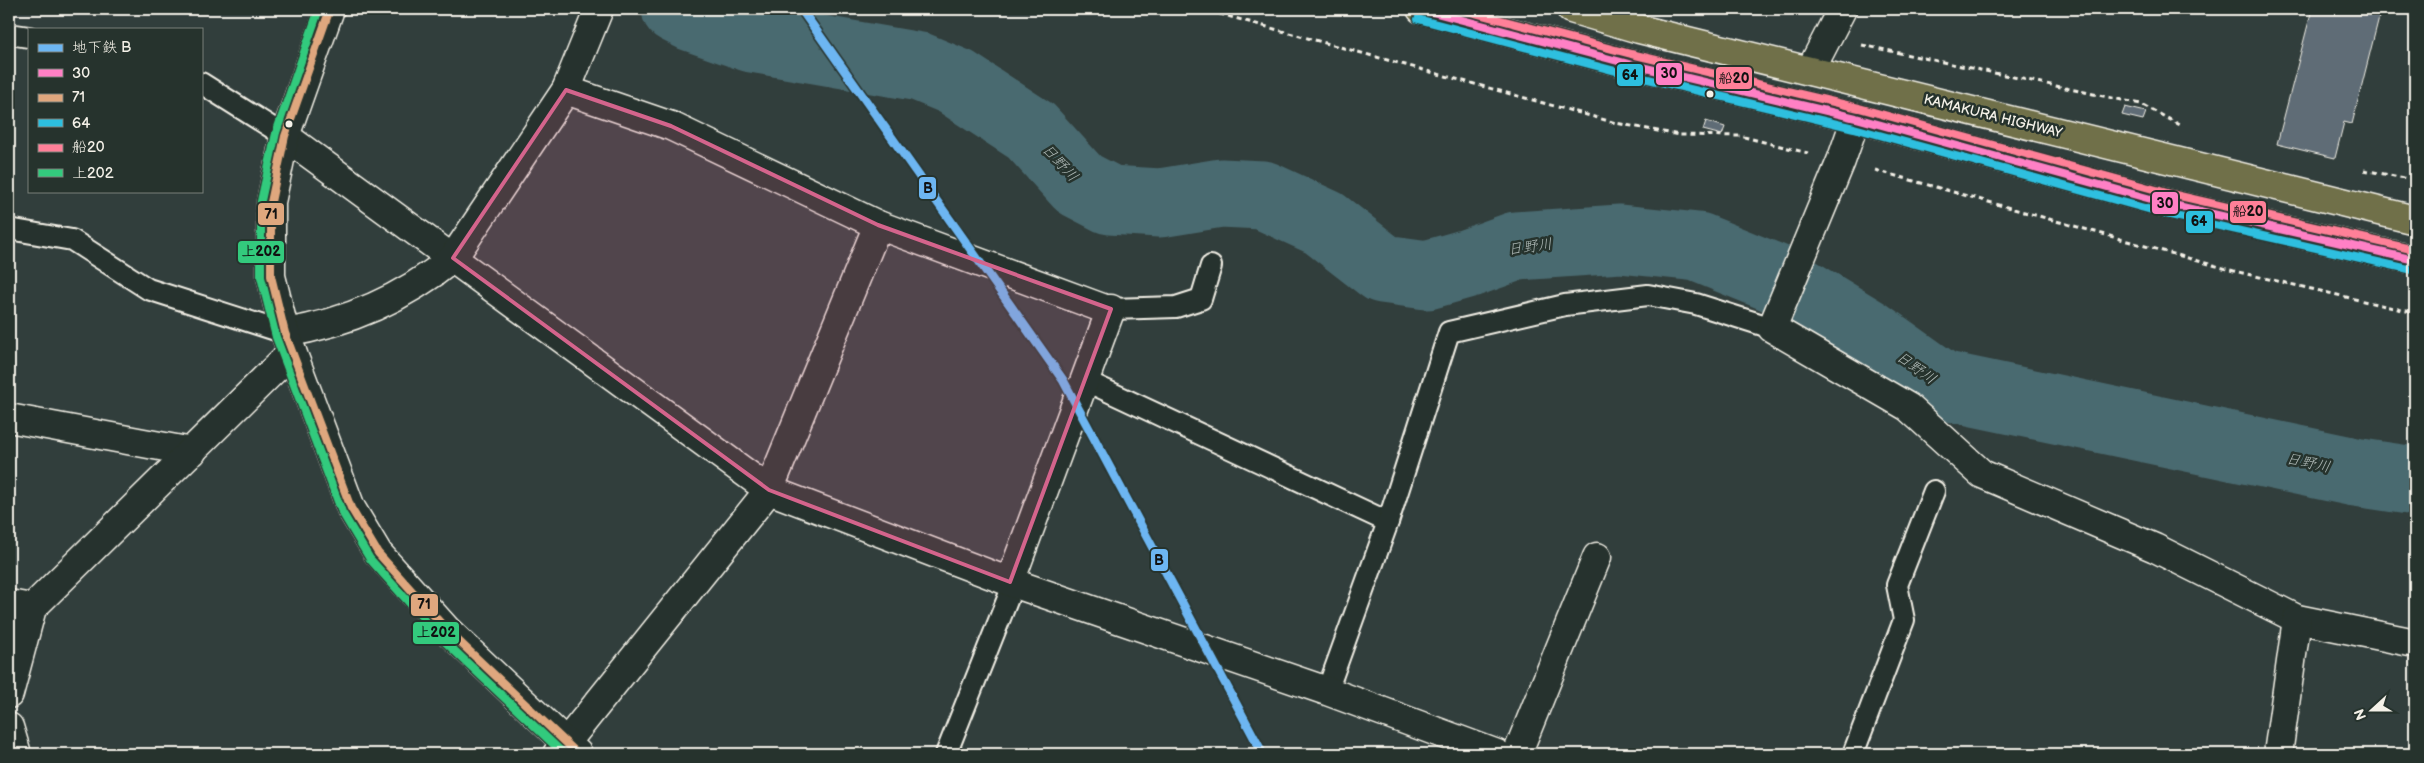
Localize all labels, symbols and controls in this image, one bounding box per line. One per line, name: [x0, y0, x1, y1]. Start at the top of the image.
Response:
legend: [28, 28, 202, 192]
text: 地下鉄 B: [72, 38, 131, 57]
line badge: 30: [1655, 62, 1683, 86]
line badge: 64: [1616, 63, 1644, 87]
text: 30: [72, 64, 90, 83]
text: 30: [1661, 65, 1678, 82]
line badge: 船20: [1715, 66, 1753, 90]
text: 64: [1622, 67, 1639, 84]
text: 船20: [1719, 70, 1750, 87]
text: 71: [72, 88, 85, 107]
unlabelled marker: [1705, 89, 1715, 99]
street label: KAMAKURA HIGHWAY: [1922, 91, 2065, 142]
text: 64: [72, 114, 90, 133]
unlabelled marker: [284, 119, 294, 129]
text: 船20: [72, 138, 105, 157]
water label: 日野川: [1038, 140, 1082, 186]
text: 上202: [72, 164, 114, 183]
line badge: B: [918, 176, 937, 200]
text: B: [923, 180, 933, 197]
line badge: 30: [2151, 191, 2179, 215]
text: 30: [2157, 195, 2174, 212]
line badge: 船20: [2229, 200, 2267, 224]
line badge: 71: [257, 202, 285, 226]
text: 船20: [2233, 203, 2264, 220]
text: 71: [264, 206, 278, 223]
line badge: 64: [2185, 210, 2214, 234]
text: 64: [2191, 213, 2208, 230]
water label: 日野川: [1506, 234, 1554, 260]
line badge: 上202: [237, 240, 285, 264]
text: 上202: [241, 243, 281, 260]
water label: 日野川: [1892, 347, 1940, 389]
water label: 日野川: [2284, 449, 2332, 477]
line badge: B: [1150, 548, 1169, 572]
text: B: [1154, 552, 1164, 569]
line badge: 71: [410, 593, 439, 617]
text: 71: [417, 596, 431, 613]
line badge: 上202: [412, 621, 460, 645]
text: 上202: [416, 624, 456, 641]
north arrow: [2346, 686, 2396, 736]
text: N: [2351, 707, 2370, 722]

